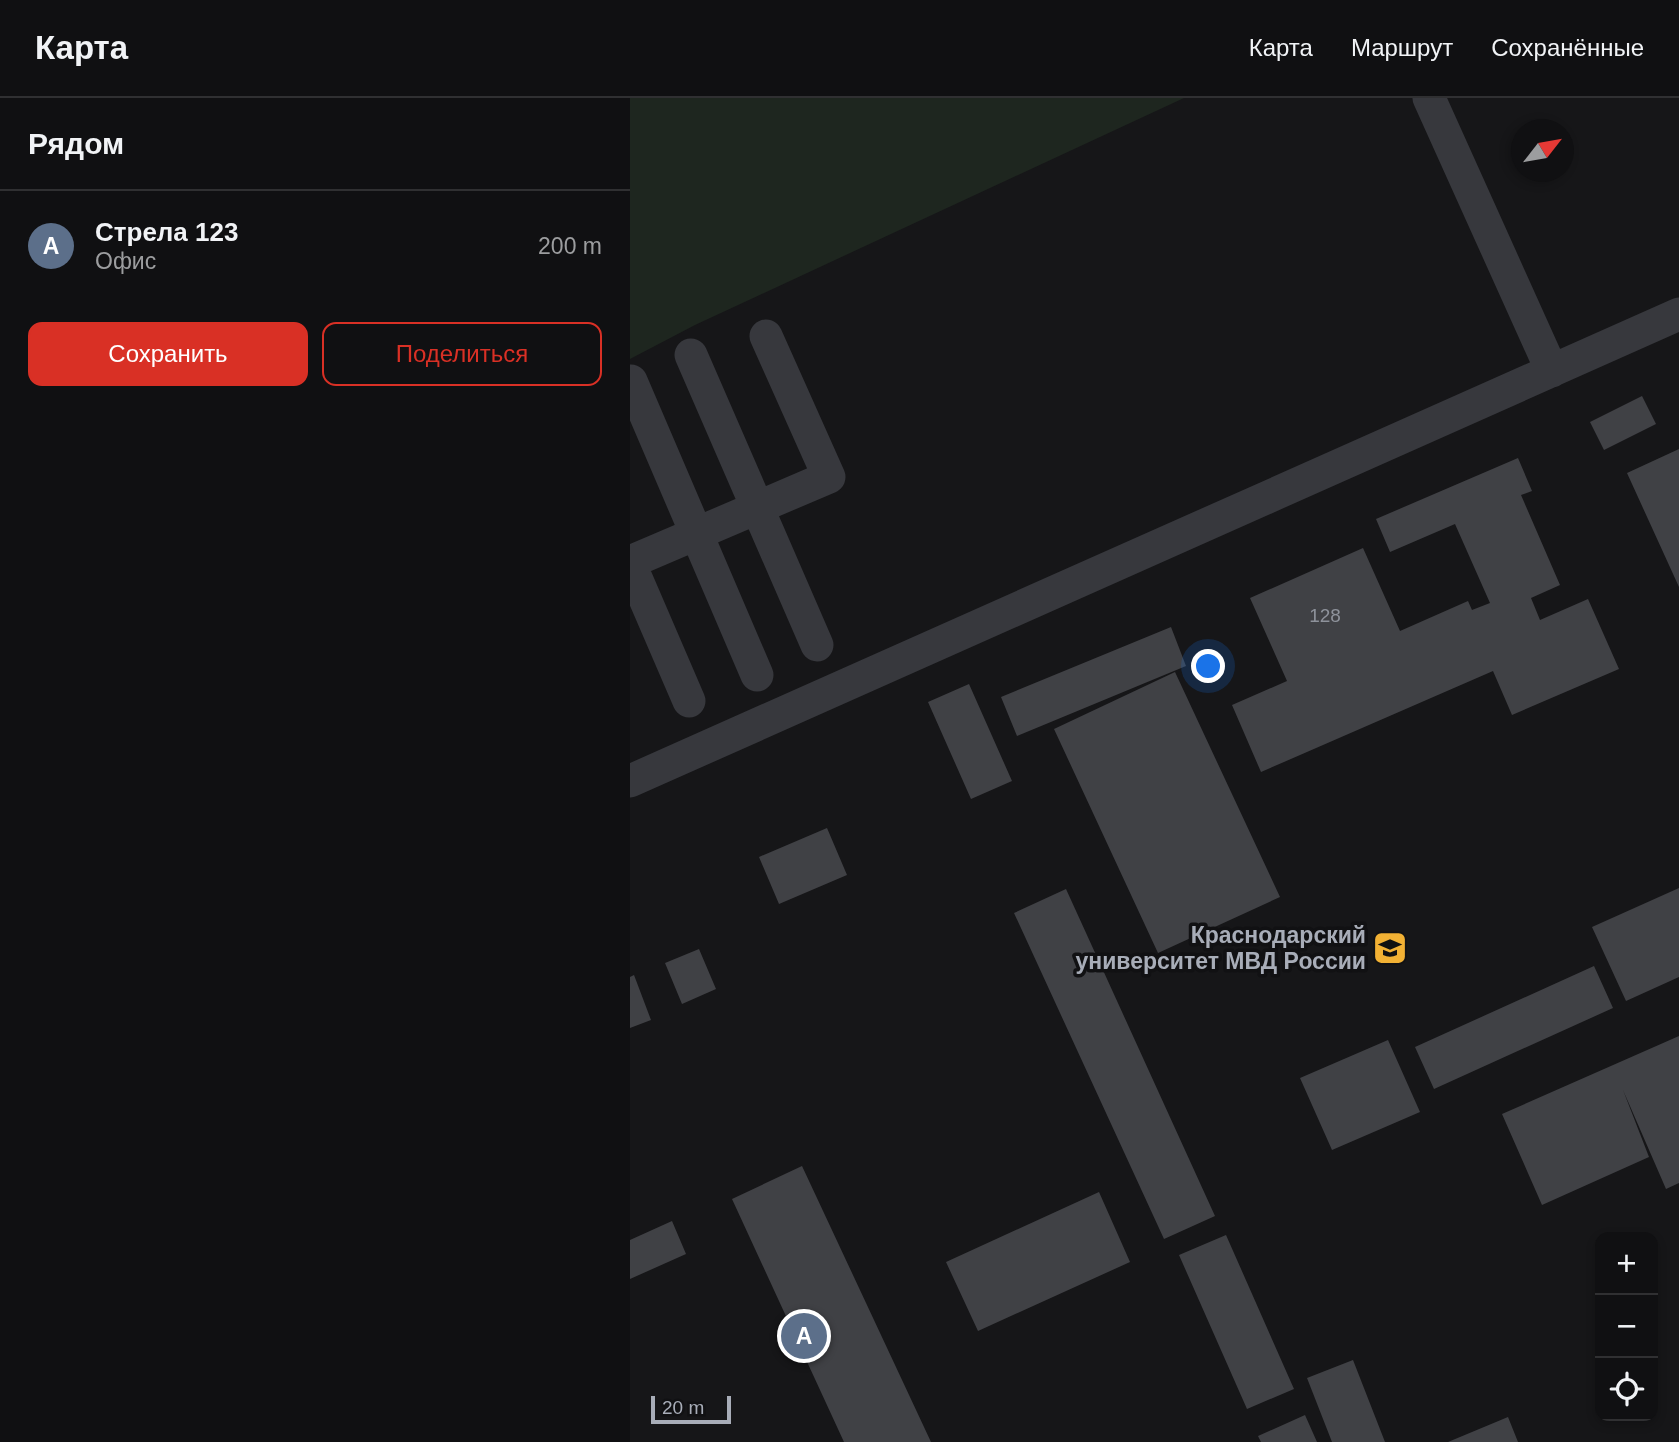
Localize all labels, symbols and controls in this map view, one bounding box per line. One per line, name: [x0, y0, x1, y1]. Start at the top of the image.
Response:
text: Карта: [35, 29, 128, 66]
text: Карта: [1249, 34, 1313, 61]
text: Маршрут: [1351, 34, 1453, 61]
text: Сохранённые: [1491, 34, 1644, 61]
north arrow: [1511, 119, 1574, 182]
text: Рядом: [28, 127, 124, 160]
text: Стрела 123: [95, 217, 238, 247]
text: A: [43, 233, 59, 259]
text: 200 m: [538, 233, 602, 259]
text: Офис: [95, 248, 156, 274]
button: Сохранить: [28, 322, 308, 386]
button: Поделиться: [322, 322, 602, 386]
house number: 128: [1309, 605, 1341, 626]
your location: [1191, 649, 1225, 683]
place label: Краснодарский университет МВД России: [1076, 922, 1366, 974]
school or university icon: Краснодарский университет МВД России: [1371, 929, 1409, 967]
map controls: [1595, 1232, 1658, 1421]
button: +: [1595, 1232, 1658, 1295]
button: −: [1595, 1295, 1658, 1358]
pin: A: [781, 1310, 827, 1362]
button: locate: [1595, 1358, 1658, 1421]
scale bar: [651, 1393, 732, 1425]
text: 20 m: [662, 1397, 704, 1418]

